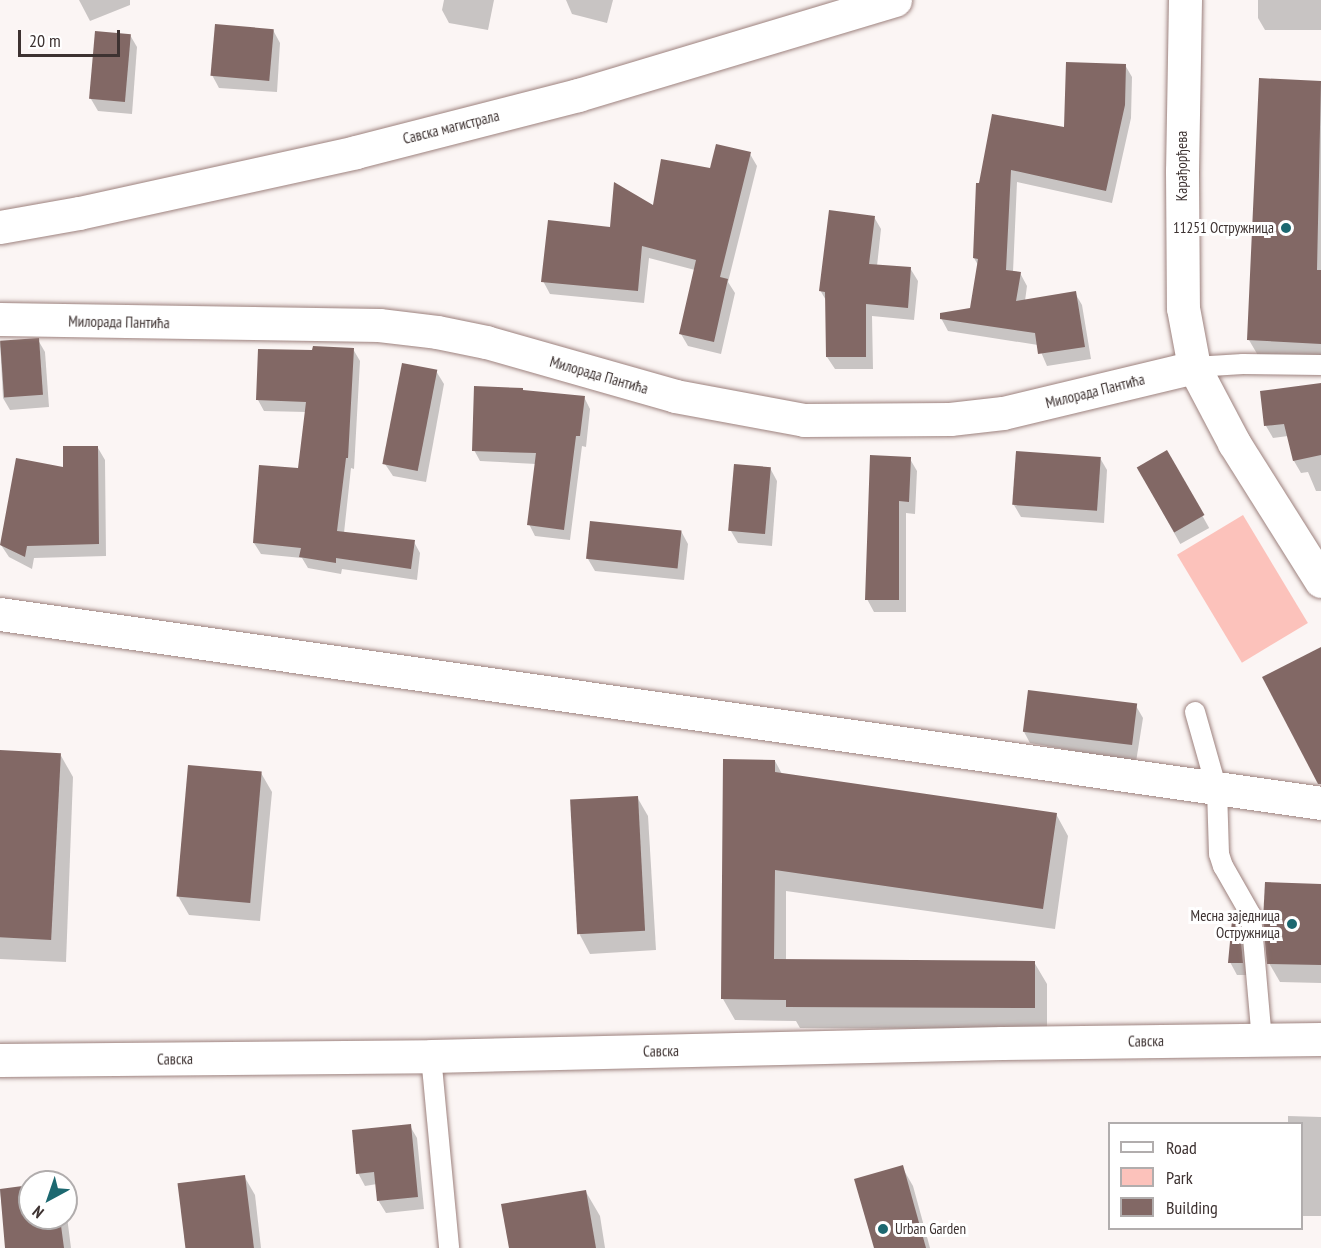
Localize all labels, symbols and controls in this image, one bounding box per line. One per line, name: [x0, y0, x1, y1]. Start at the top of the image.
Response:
scale bar: [21, 18, 123, 56]
text: 20 m: [29, 29, 61, 52]
street label: Савска магистрала: [401, 106, 501, 148]
street label: Карађорђева: [1173, 131, 1191, 201]
place label: 11251 Остружница: [1173, 219, 1274, 237]
marker: 11251 Остружница: [1279, 221, 1293, 235]
street label: Милорада Пантића: [68, 312, 170, 332]
street label: Милорада Пантића: [548, 352, 650, 398]
street label: Милорада Пантића: [1044, 370, 1146, 412]
place label: Месна заједница Остружница: [1191, 906, 1280, 941]
marker: Месна заједница Остружница: [1285, 917, 1299, 931]
street label: Савска: [1128, 1032, 1164, 1050]
street label: Савска: [643, 1042, 679, 1060]
street label: Савска: [157, 1050, 193, 1068]
legend: [1108, 1122, 1303, 1230]
text: Road: [1166, 1136, 1197, 1159]
text: Park: [1166, 1166, 1193, 1189]
north arrow: [18, 1170, 78, 1230]
text: Building: [1166, 1196, 1218, 1219]
text: N: [28, 1202, 47, 1223]
place label: Urban Garden: [895, 1220, 966, 1238]
marker: Urban Garden: [876, 1222, 890, 1236]

